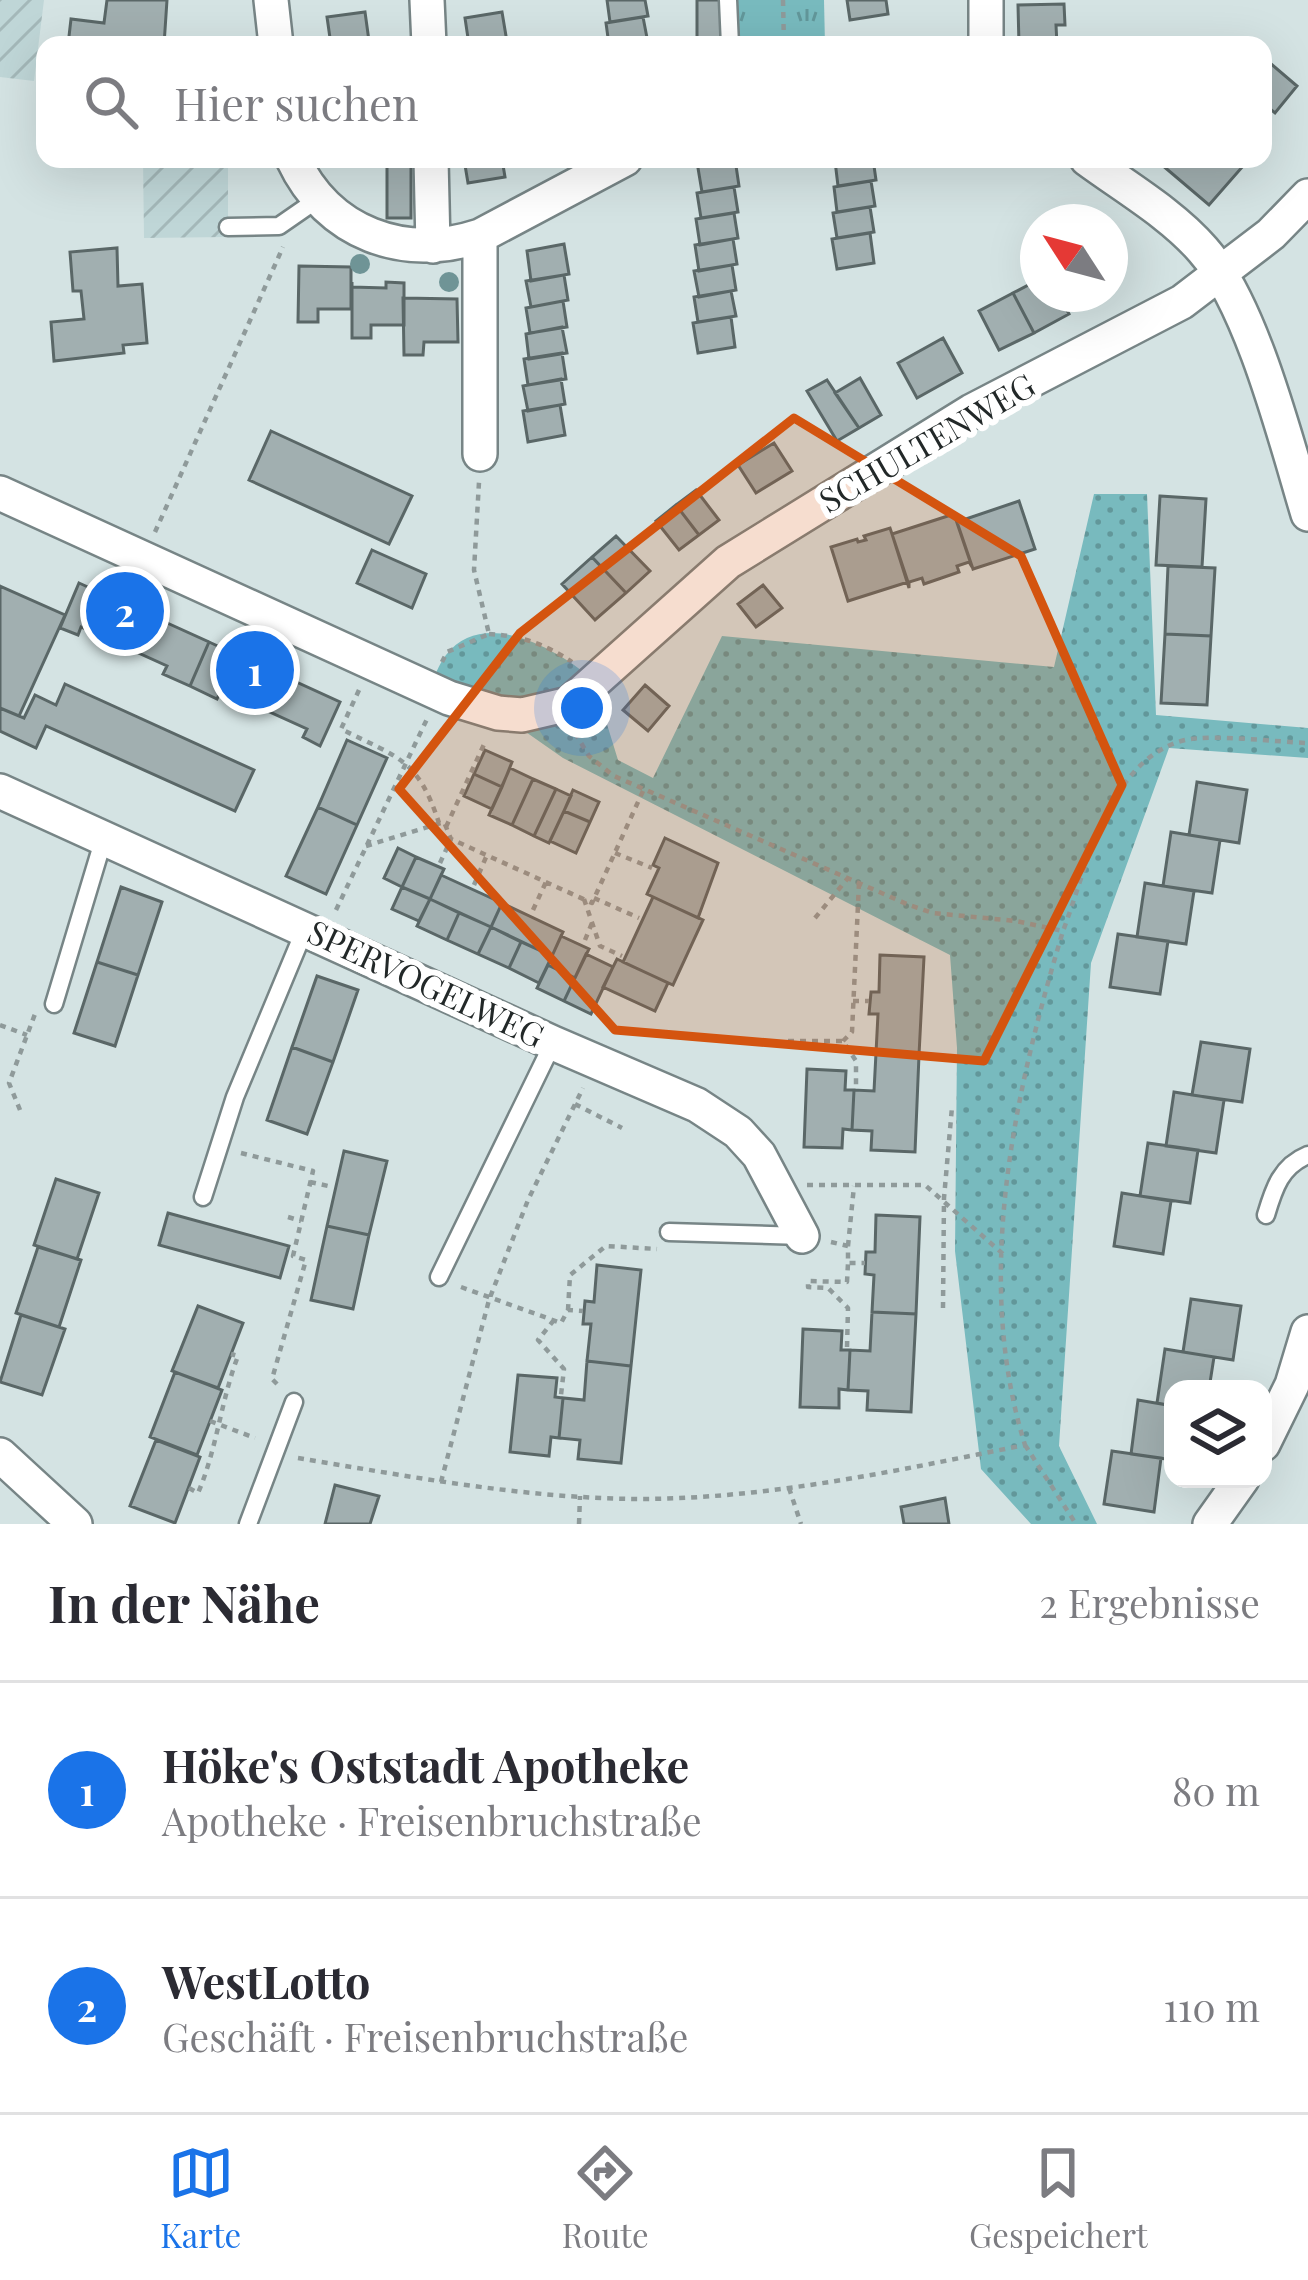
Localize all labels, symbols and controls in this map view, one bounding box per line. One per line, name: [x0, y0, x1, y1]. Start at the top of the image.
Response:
search box: [36, 36, 1272, 168]
icon: search: [78, 69, 144, 135]
text: Hier suchen: [174, 72, 419, 132]
north arrow: [1020, 204, 1128, 312]
street label: SCHULTENWEG: [810, 362, 1042, 521]
pin: 2: [86, 566, 164, 656]
pin: 1: [216, 625, 294, 715]
your location: [552, 678, 612, 738]
street label: SPERVOGELWEG: [302, 908, 552, 1056]
map controls: [1164, 1380, 1272, 1488]
button: layers: [1164, 1380, 1272, 1488]
text: In der Nähe: [48, 1568, 320, 1636]
text: 2 Ergebnisse: [1039, 1576, 1260, 1628]
text: Höke's Oststadt Apotheke: [162, 1734, 689, 1794]
text: 1: [80, 1764, 94, 1816]
text: 80 m: [1172, 1764, 1260, 1816]
text: Apotheke · Freisenbruchstraße: [162, 1794, 702, 1846]
text: WestLotto: [162, 1950, 370, 2010]
text: 2: [77, 1980, 97, 2032]
text: 110 m: [1163, 1980, 1260, 2032]
text: Geschäft · Freisenbruchstraße: [162, 2010, 688, 2062]
tab: Karte: [160, 2140, 241, 2256]
tab: Route: [562, 2140, 649, 2256]
tab: Gespeichert: [969, 2140, 1148, 2256]

